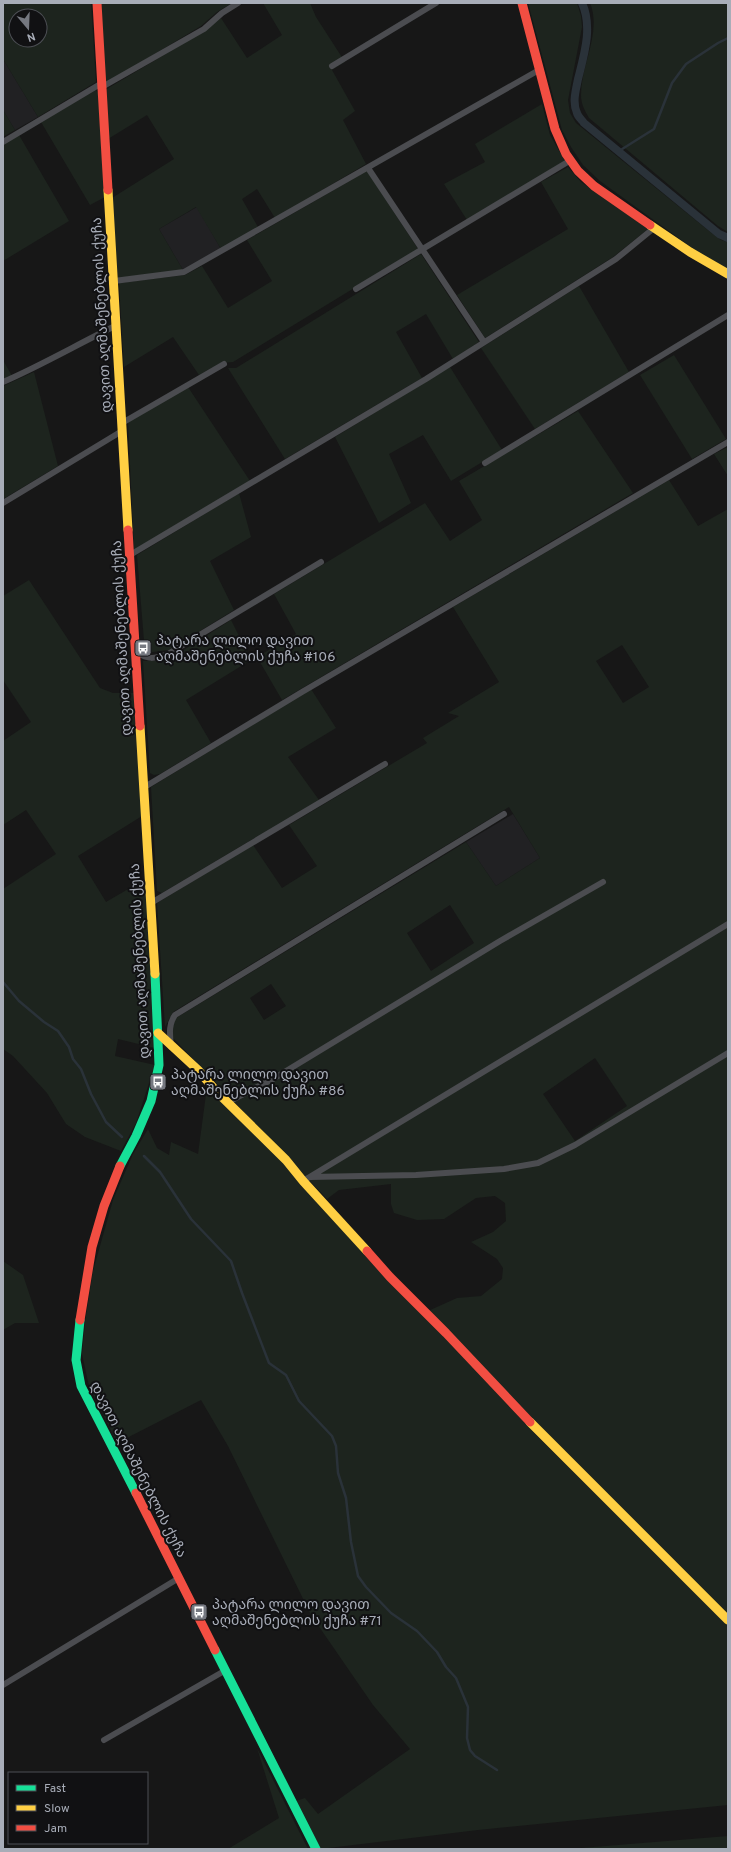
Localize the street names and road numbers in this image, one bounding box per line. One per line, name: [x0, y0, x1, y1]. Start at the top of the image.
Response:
street label: დავით აღმაშენებლის ქუჩა: [89, 217, 116, 413]
street label: დავით აღმაშენებლის ქუჩა: [109, 540, 136, 736]
street label: დავით აღმაშენებლის ქუჩა: [127, 863, 154, 1059]
street label: დავით აღმაშენებლის ქუჩა: [86, 1379, 190, 1561]

